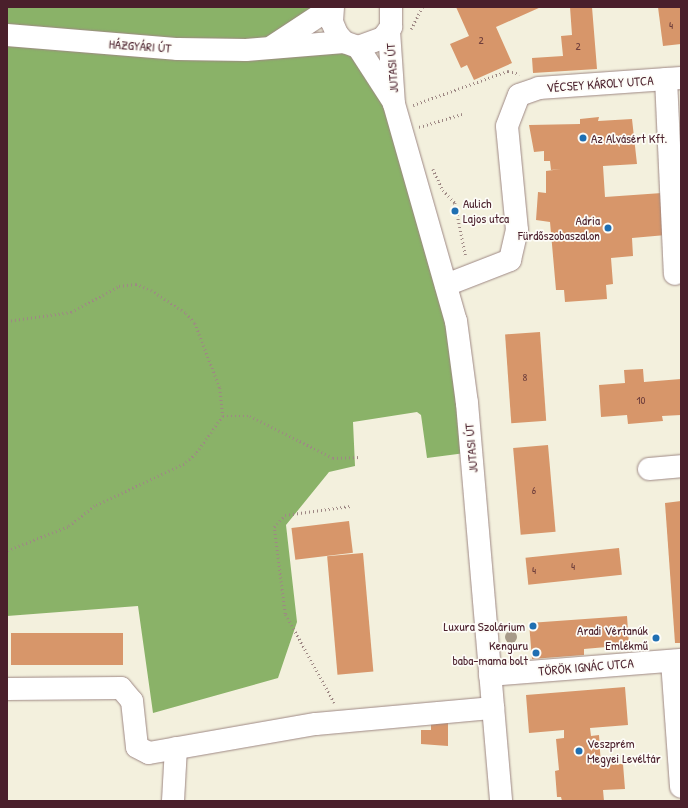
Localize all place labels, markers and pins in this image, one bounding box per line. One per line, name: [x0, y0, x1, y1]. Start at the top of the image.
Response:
place label: Az Alvásért Kft.: [591, 130, 667, 146]
marker: Az Alvásért Kft.: [578, 133, 588, 143]
place label: Aulich Lajos utca: [463, 196, 509, 227]
marker: Aulich Lajos utca: [450, 206, 460, 216]
place label: Adria Fürdőszobaszalon: [518, 213, 600, 244]
marker: Adria Fürdőszobaszalon: [603, 223, 613, 233]
place label: Luxura Szolárium: [444, 618, 525, 634]
marker: Luxura Szolárium: [528, 621, 538, 631]
place label: Aradi Vértanúk Emlékmű: [577, 623, 648, 654]
marker: Aradi Vértanúk Emlékmű: [651, 633, 661, 643]
place label: Kenguru baba-mama bolt: [452, 638, 528, 669]
marker: Kenguru baba-mama bolt: [531, 648, 541, 658]
place label: Veszprém Megyei Levéltár: [587, 736, 661, 767]
marker: Veszprém Megyei Levéltár: [574, 746, 584, 756]

